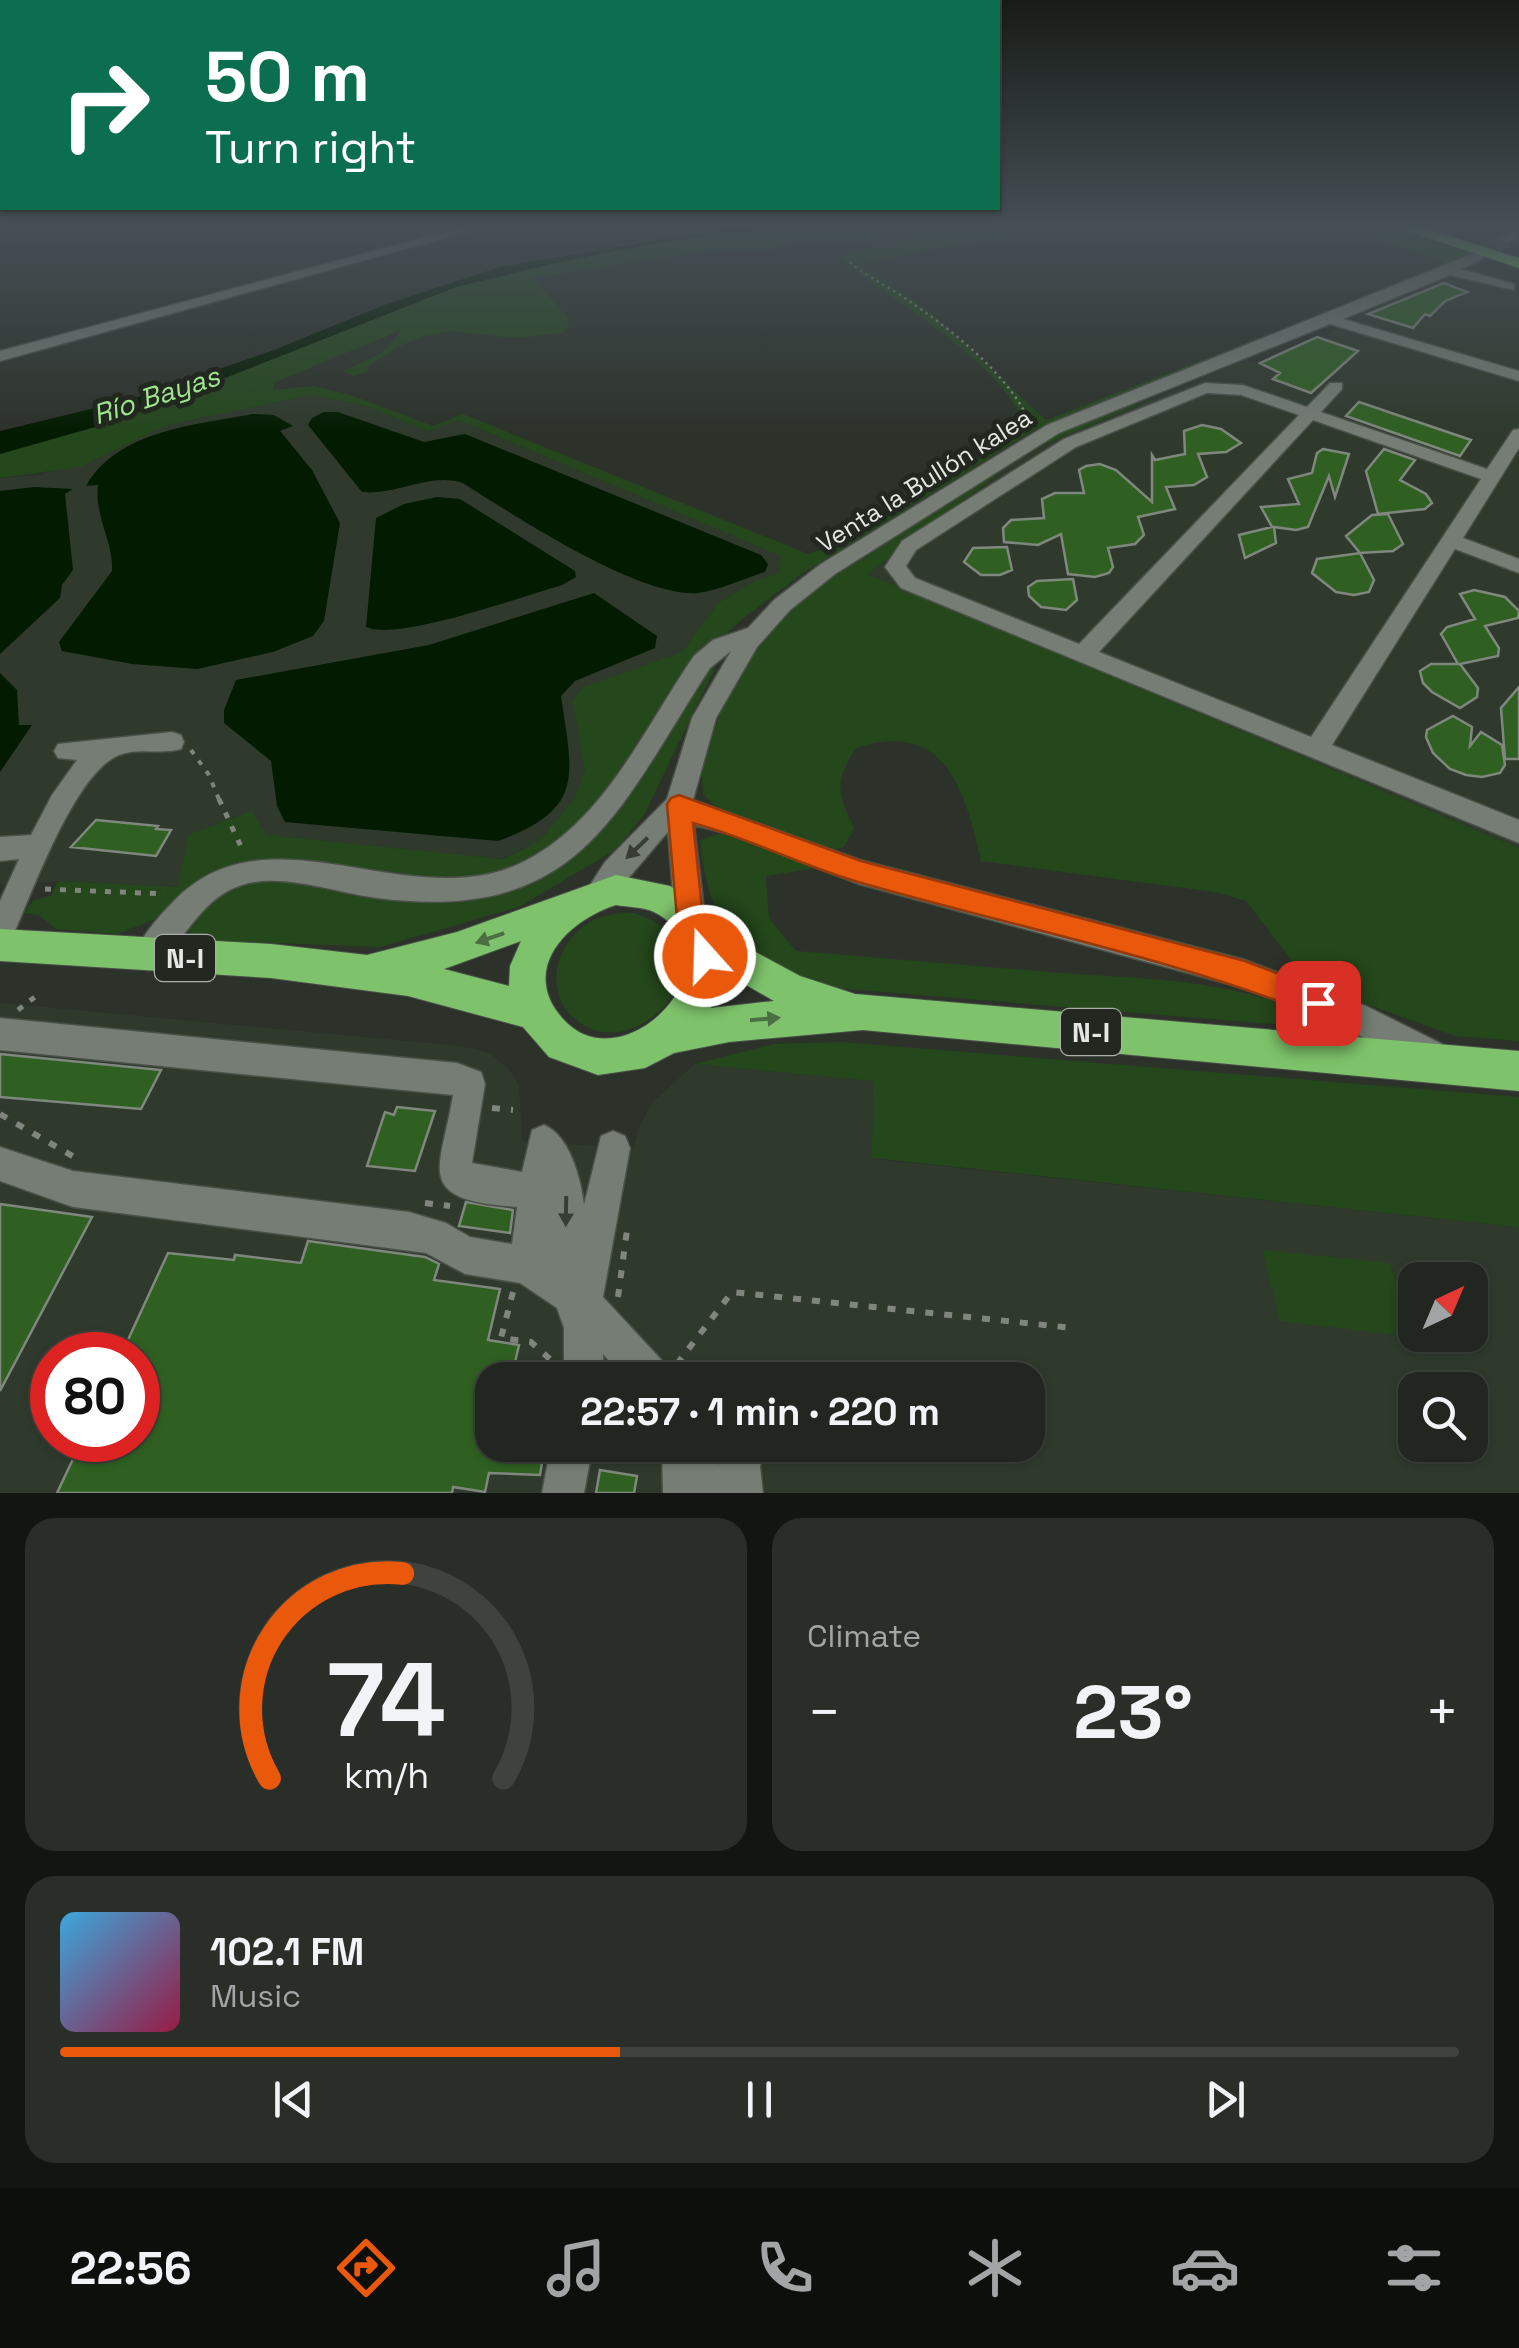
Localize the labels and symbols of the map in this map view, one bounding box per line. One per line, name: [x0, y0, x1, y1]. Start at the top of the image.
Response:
water label: Río Bayas: [88, 357, 225, 432]
street label: Venta la Bullón kalea: [811, 401, 1037, 559]
one-way arrow: [626, 836, 650, 859]
position arrow: [653, 904, 757, 1008]
one-way arrow: [474, 932, 504, 947]
road number: N-I: [155, 935, 215, 981]
pin: [1276, 961, 1361, 1046]
road number: N-I: [1061, 1009, 1121, 1055]
one-way arrow: [749, 1011, 781, 1027]
one-way arrow: [558, 1195, 574, 1227]
north arrow: [1398, 1262, 1488, 1352]
speed limit sign: 80: [30, 1332, 160, 1462]

